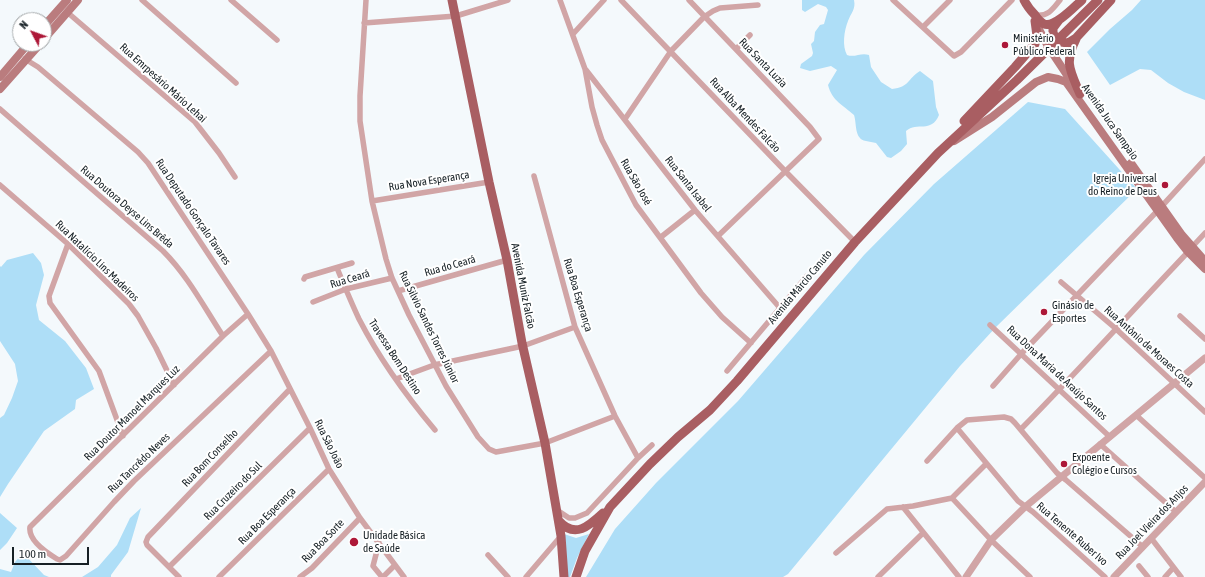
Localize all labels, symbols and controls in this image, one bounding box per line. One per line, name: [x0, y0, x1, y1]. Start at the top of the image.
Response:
north arrow: [12, 12, 52, 52]
text: N: [17, 18, 30, 31]
place label: Ministério Público Federal: [1013, 32, 1076, 58]
street label: Rua Santa Luzia: [736, 36, 790, 90]
marker: Ministério Público Federal: [1000, 40, 1010, 50]
street label: Rua Emrpesário Mário Lehai: [117, 41, 209, 125]
street label: Rua Alba Mendes Falcão: [707, 75, 783, 155]
street label: Avenida Juca Sampaio: [1079, 81, 1141, 163]
street label: Rua Santa Isabel: [662, 153, 714, 215]
street label: Rua Deputado Gonçalo Tavares: [153, 156, 233, 268]
street label: Rua São José: [617, 156, 655, 208]
street label: Rua Doutora Deyse Lins Brêda: [78, 163, 176, 251]
street label: Rua Nova Esperança: [388, 168, 470, 194]
place label: Igreja Universal do Reino de Deus: [1088, 172, 1157, 198]
marker: Igreja Universal do Reino de Deus: [1160, 180, 1170, 190]
street label: Rua Natalício Lins Madeiros: [52, 218, 142, 304]
street label: Avenida Muniz Falcão: [508, 242, 538, 330]
street label: Avenida Márcio Canuto: [765, 247, 835, 327]
street label: Rua do Ceará: [423, 252, 477, 280]
street label: Rua Boa Esperança: [561, 257, 595, 333]
street label: Rua Ceará: [329, 267, 371, 291]
street label: Rua Silvio Sandes Torres Júnior: [396, 269, 462, 385]
place label: Ginásio de Esportes: [1052, 299, 1094, 325]
street label: Rua Antônio de Moraes Costa: [1101, 303, 1197, 391]
marker: Ginásio de Esportes: [1039, 307, 1049, 317]
street label: Travessa Bom Destino: [366, 317, 424, 397]
street label: Rua Dona Maria de Araújo Santos: [1004, 323, 1110, 423]
street label: Rua Doutor Manoel Marques Luz: [82, 363, 182, 463]
street label: Rua São João: [311, 417, 347, 471]
street label: Rua Bom Conselho: [179, 426, 241, 490]
street label: Rua Tancrêdo Neves: [105, 430, 173, 496]
place label: Expoente Colégio e Cursos: [1072, 451, 1137, 477]
street label: Rua Cruzeiro do Sul: [201, 459, 265, 523]
marker: Expoente Colégio e Cursos: [1059, 459, 1069, 469]
street label: Rua Joel Vieira dos Anjos: [1113, 482, 1191, 562]
street label: Rua Boa Esperança: [236, 485, 298, 547]
street label: Rua Tenente Ruber Ivo: [1034, 499, 1110, 569]
street label: Rua Boa Sorte: [299, 516, 347, 566]
place label: Unidade Básica de Saúde: [363, 529, 425, 555]
marker: Unidade Básica de Saúde: [348, 536, 360, 548]
scale bar: [14, 539, 91, 565]
text: 100 m: [19, 547, 46, 561]

